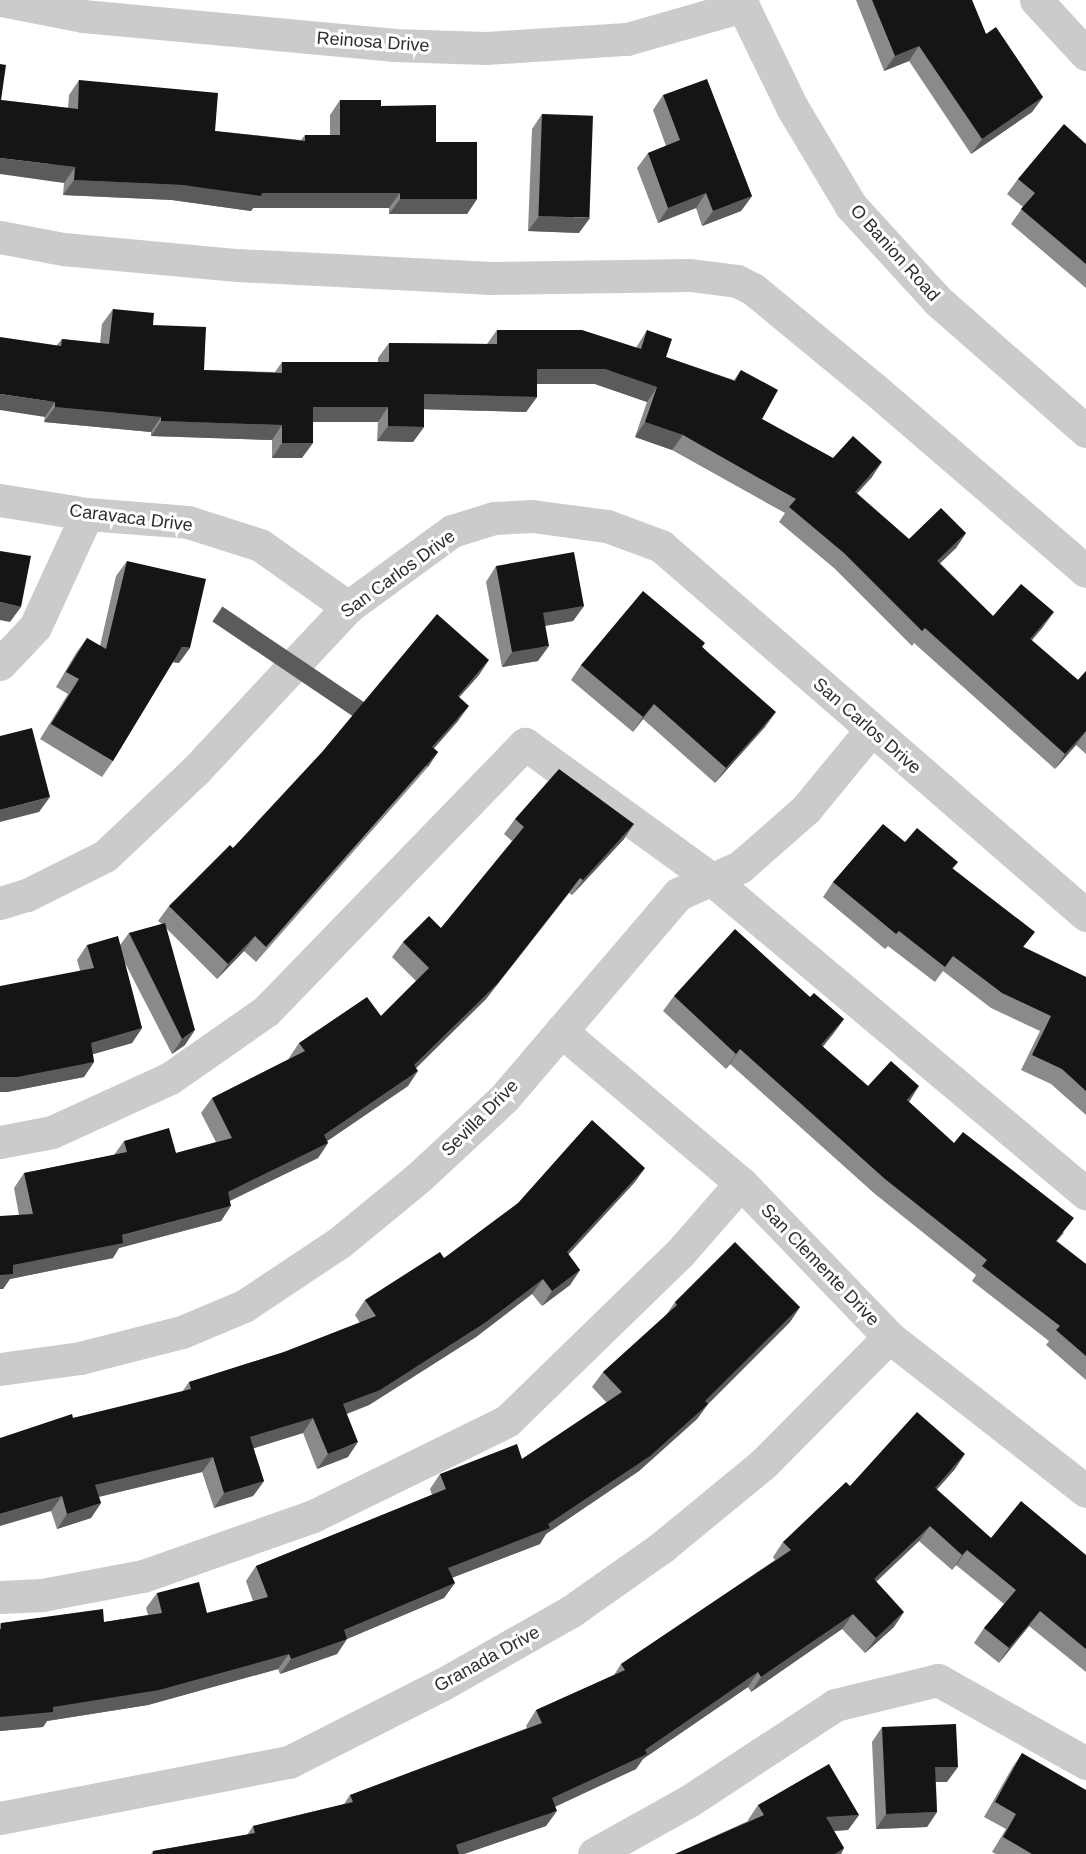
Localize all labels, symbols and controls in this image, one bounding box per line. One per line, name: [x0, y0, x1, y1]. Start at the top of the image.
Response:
street label: Reinosa Drive: [316, 27, 430, 57]
street label: O Banion Road: [846, 200, 944, 306]
street label: Caravaca Drive: [68, 500, 194, 536]
street label: San Carlos Drive: [337, 525, 459, 623]
street label: San Carlos Drive: [809, 673, 925, 779]
street label: Sevilla Drive: [437, 1075, 523, 1161]
street label: San Clemente Drive: [756, 1200, 884, 1330]
street label: Granada Drive: [431, 1621, 543, 1697]

